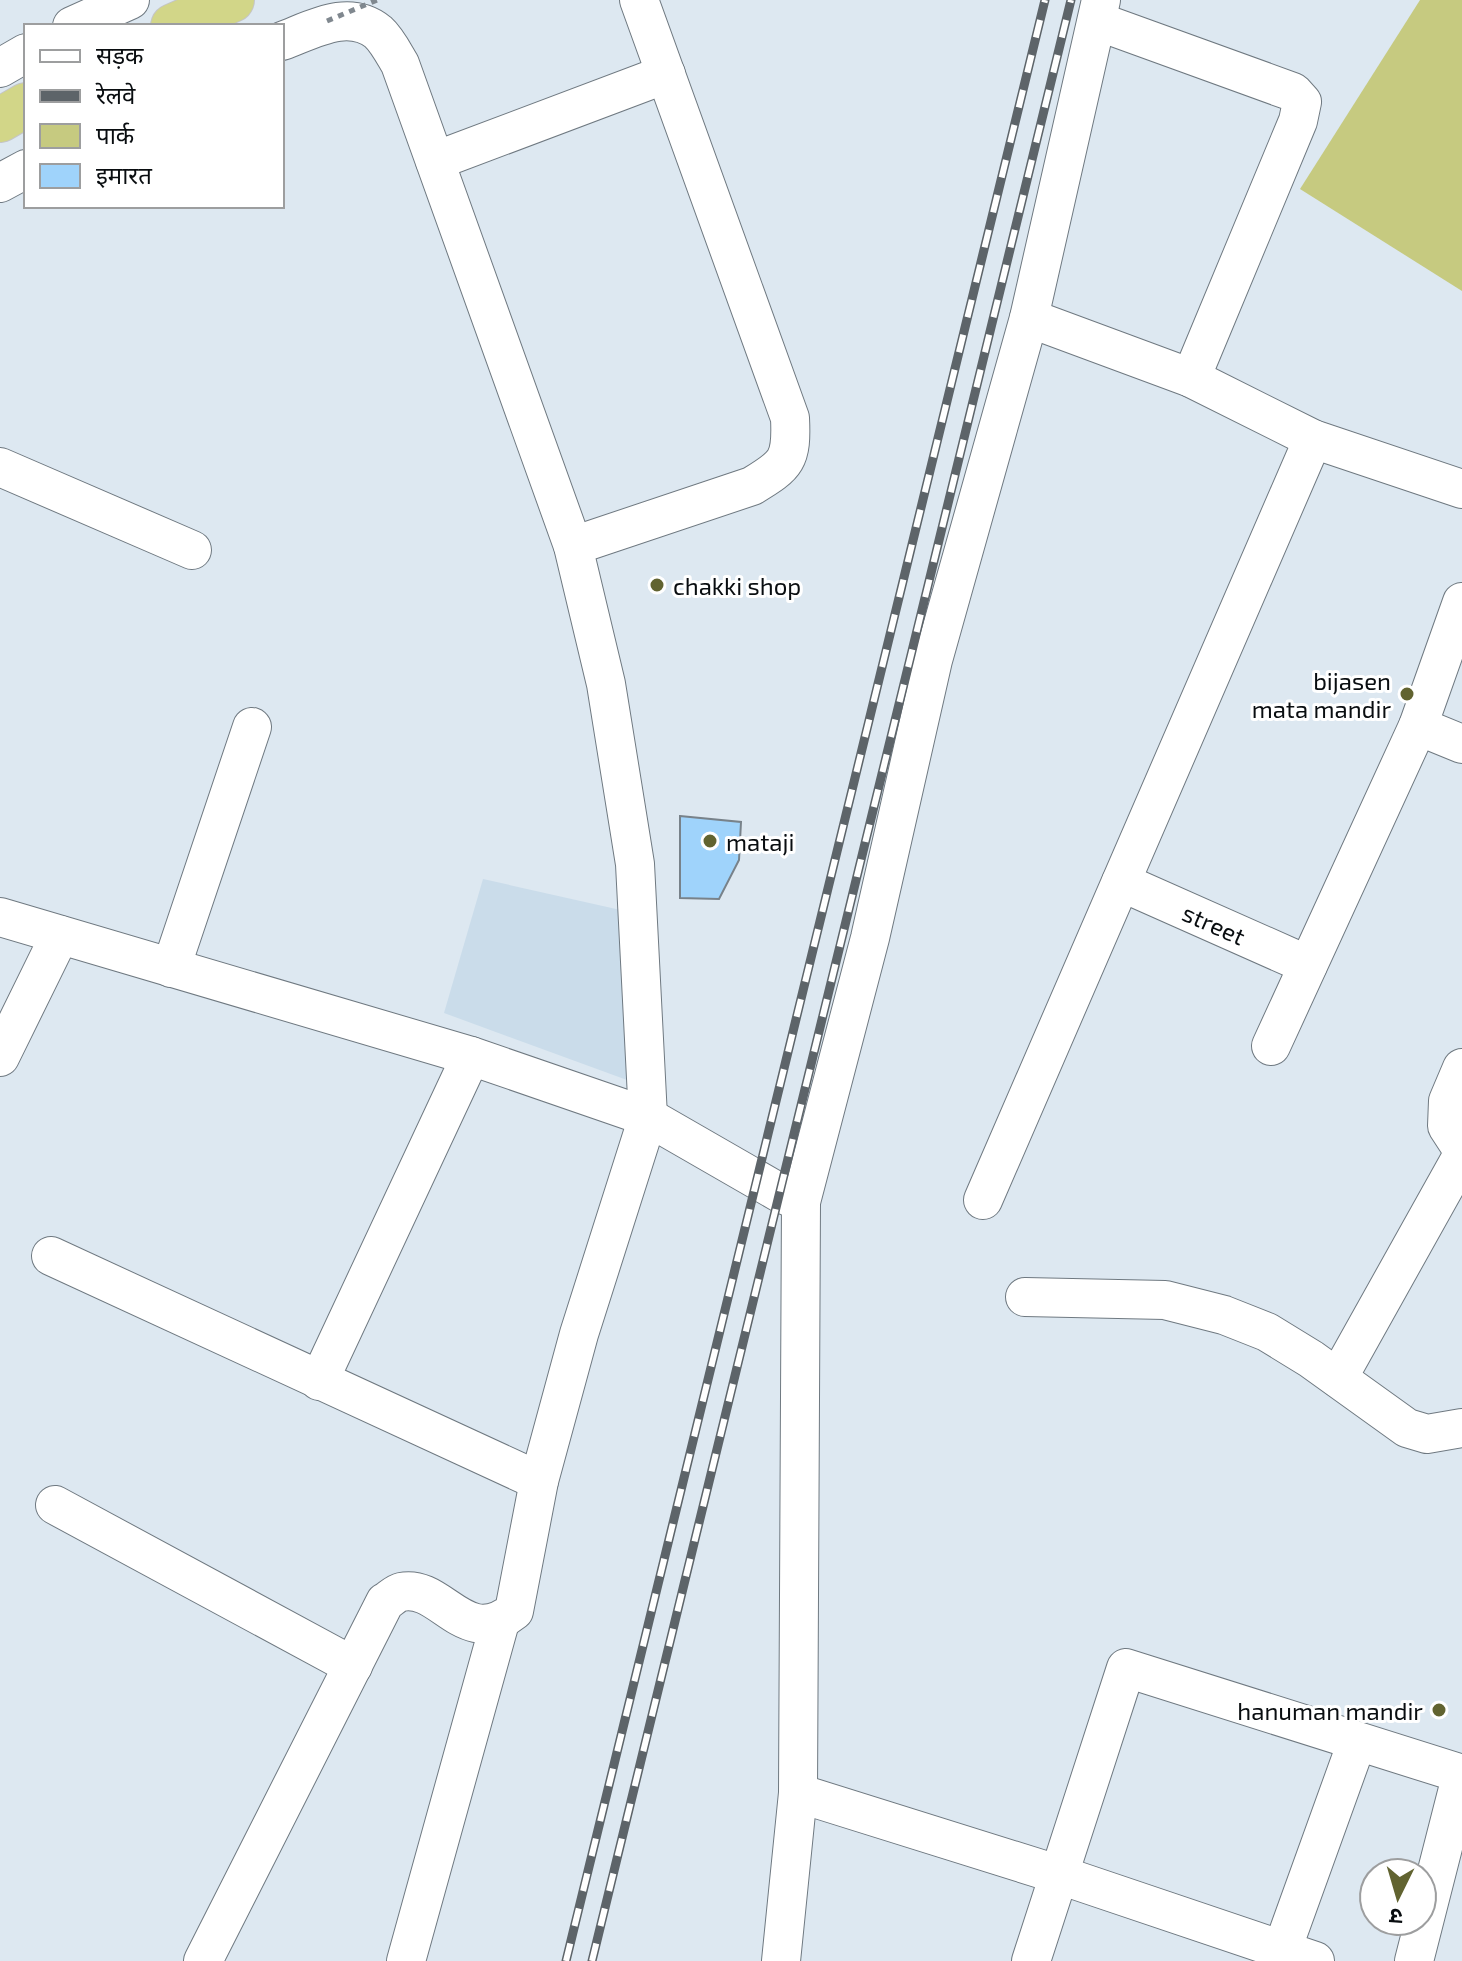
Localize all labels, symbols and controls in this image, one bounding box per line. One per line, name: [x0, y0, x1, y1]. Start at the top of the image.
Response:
legend: [24, 24, 284, 208]
text: सड़क: [96, 40, 144, 69]
text: रेलवे: [95, 80, 136, 109]
text: पार्क: [96, 120, 135, 149]
text: इमारत: [96, 160, 153, 189]
place label: chakki shop: [673, 571, 801, 600]
marker: chakki shop: [648, 576, 666, 594]
place label: bijasen mata mandir: [1252, 666, 1391, 723]
marker: bijasen mata mandir: [1398, 685, 1416, 703]
place label: mataji: [726, 827, 794, 856]
marker: mataji: [701, 832, 719, 850]
street label: street: [1178, 897, 1250, 951]
place label: hanuman mandir: [1237, 1696, 1423, 1725]
marker: hanuman mandir: [1430, 1701, 1448, 1719]
north arrow: [1358, 1857, 1438, 1937]
text: उ: [1388, 1904, 1404, 1931]

